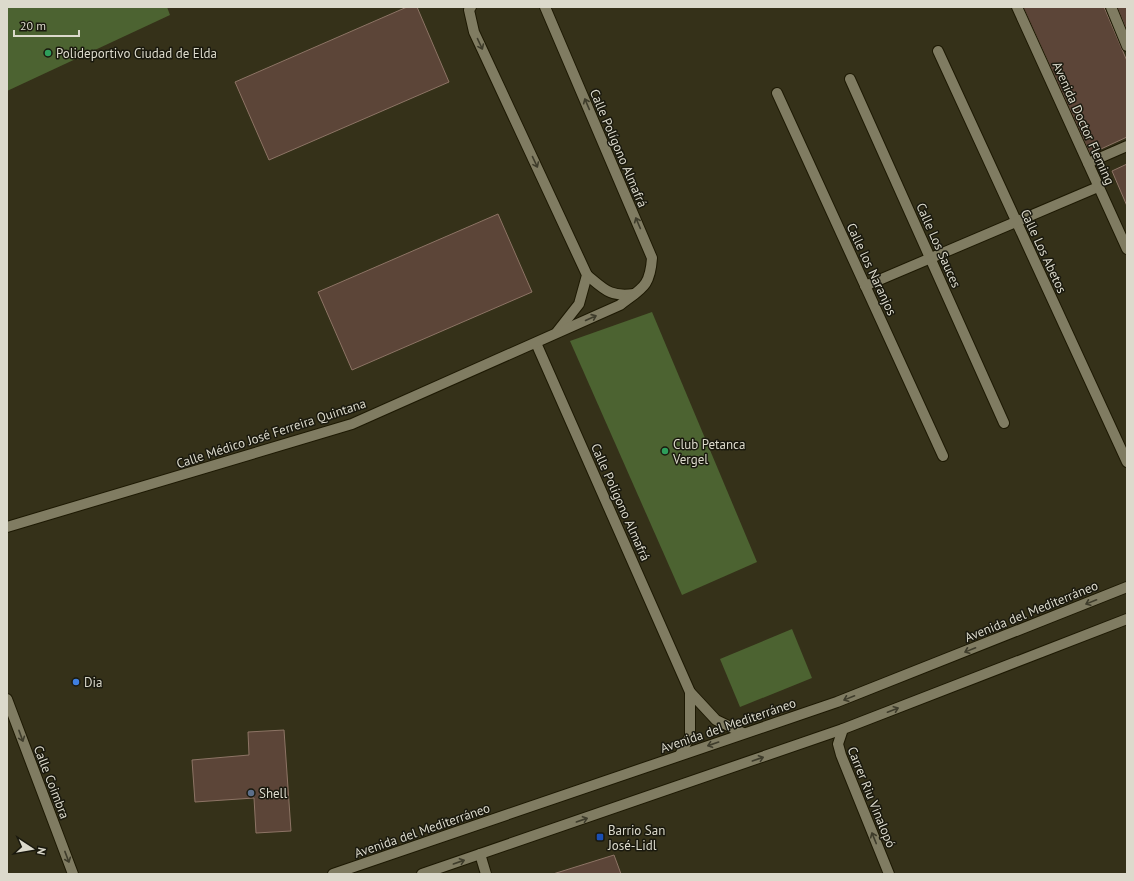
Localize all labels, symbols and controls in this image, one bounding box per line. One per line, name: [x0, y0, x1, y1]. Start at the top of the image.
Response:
scale bar: [14, 12, 79, 38]
text: 20 m: [20, 18, 46, 33]
one-way arrow: [477, 38, 484, 50]
place label: Polideportivo Ciudad de Elda: [56, 45, 217, 62]
marker: Polideportivo Ciudad de Elda: [43, 48, 53, 58]
street label: Avenida Doctor Fleming: [1049, 59, 1118, 187]
street label: Calle Polígono Almafrá: [586, 86, 651, 210]
one-way arrow: [582, 98, 590, 110]
one-way arrow: [532, 155, 539, 167]
street label: Calle Los Sauces: [912, 200, 965, 290]
street label: Calle Los Abetos: [1017, 207, 1070, 296]
one-way arrow: [633, 218, 641, 230]
street label: Calle los Naranjos: [843, 220, 900, 318]
one-way arrow: [585, 314, 597, 321]
street label: Calle Médico José Ferreira Quintana: [174, 395, 368, 472]
place label: Club Petanca Vergel: [672, 436, 745, 468]
street label: Calle Polígono Almafrá: [587, 441, 654, 564]
marker: Club Petanca Vergel: [660, 446, 670, 456]
street label: Avenida del Mediterráneo: [962, 577, 1100, 646]
one-way arrow: [1085, 598, 1097, 606]
one-way arrow: [964, 646, 976, 654]
place label: Dia: [84, 674, 102, 691]
marker: Dia: [71, 677, 81, 687]
street label: Avenida del Mediterráneo: [658, 694, 798, 757]
one-way arrow: [844, 694, 856, 702]
one-way arrow: [887, 705, 899, 713]
one-way arrow: [17, 729, 25, 741]
one-way arrow: [707, 740, 719, 748]
street label: Calle Coimbra: [30, 743, 73, 821]
street label: Carrer Riu Vinalopó: [844, 744, 900, 850]
one-way arrow: [751, 754, 763, 762]
place label: Shell: [259, 785, 287, 802]
marker: Shell: [246, 788, 256, 798]
street label: Avenida del Mediterráneo: [352, 799, 492, 862]
one-way arrow: [576, 815, 588, 823]
place label: Barrio San José-Lidl: [607, 822, 665, 854]
north arrow: [12, 829, 52, 869]
marker: Barrio San José-Lidl: [595, 832, 605, 842]
one-way arrow: [870, 832, 878, 844]
text: N: [34, 846, 49, 856]
one-way arrow: [63, 851, 71, 863]
one-way arrow: [452, 857, 464, 865]

